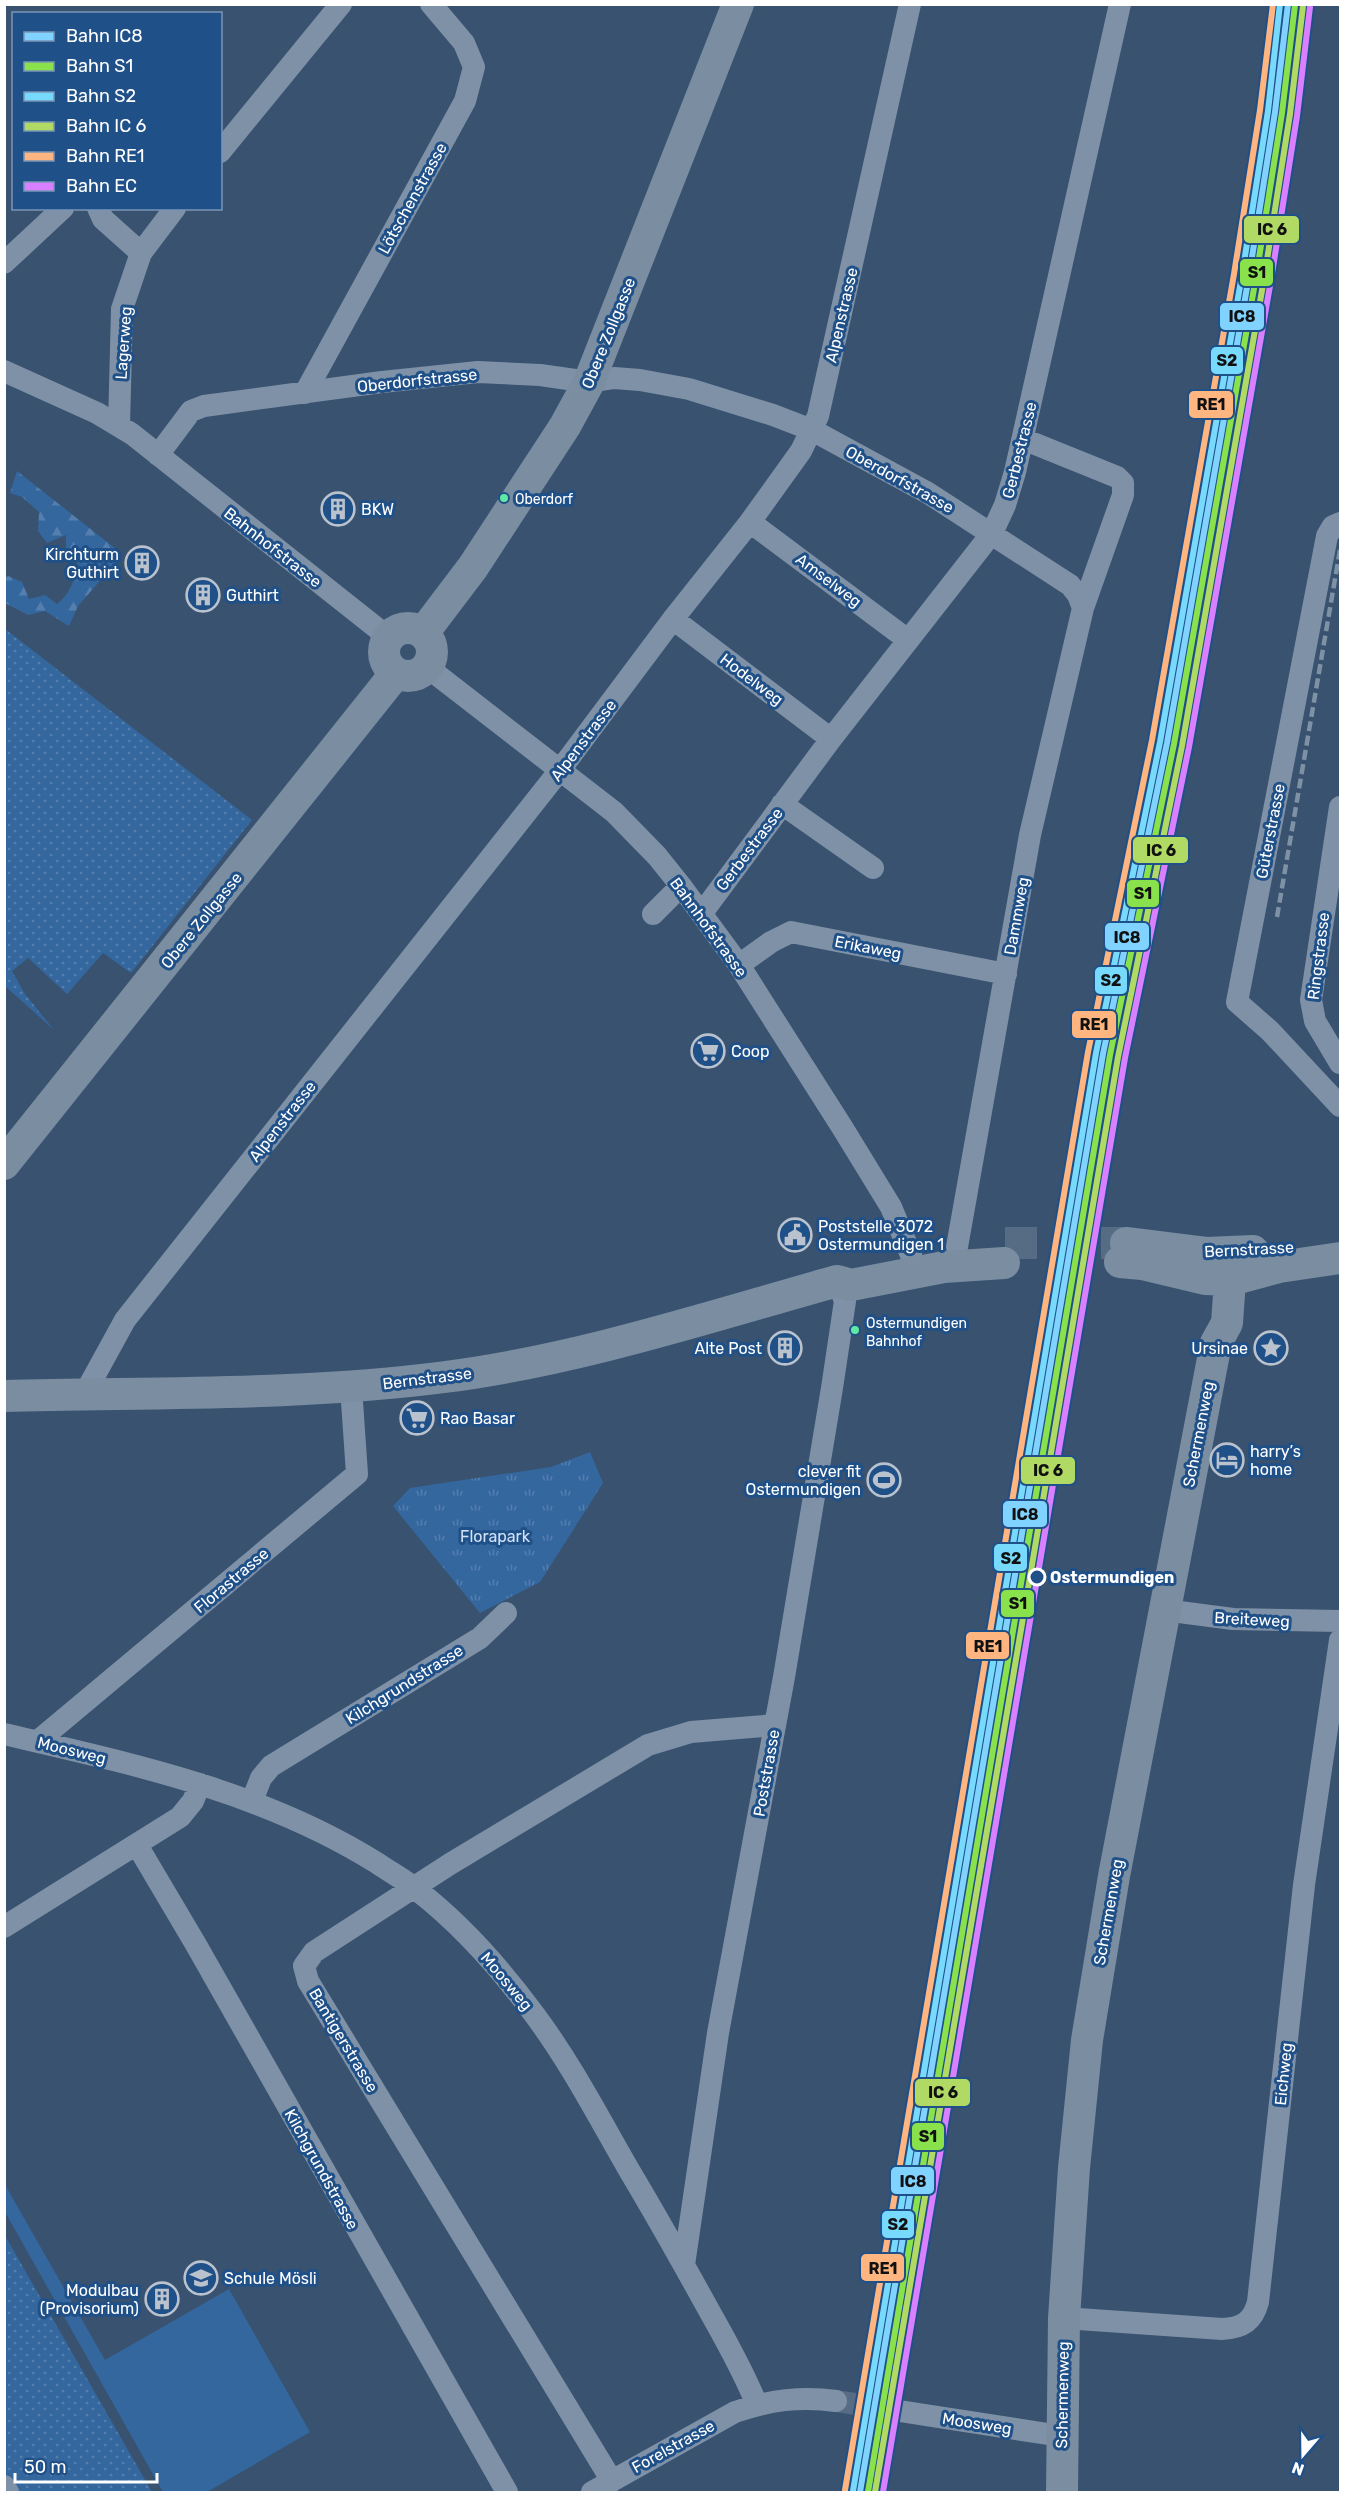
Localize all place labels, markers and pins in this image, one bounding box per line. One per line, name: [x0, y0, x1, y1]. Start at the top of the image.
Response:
building icon: BKW: [320, 491, 356, 527]
place label: Oberdorf: [515, 491, 574, 508]
marker: Oberdorf: [498, 492, 510, 504]
place label: BKW: [361, 500, 394, 519]
place label: Kirchturm Guthirt: [45, 545, 119, 582]
building icon: Kirchturm Guthirt: [124, 545, 160, 581]
building icon: Guthirt: [185, 577, 221, 613]
place label: Guthirt: [226, 586, 279, 605]
supermarket icon: Coop: [690, 1033, 726, 1069]
place label: Coop: [731, 1042, 770, 1061]
public building icon: Poststelle 3072 Ostermundigen 1: [777, 1217, 813, 1253]
place label: Poststelle 3072 Ostermundigen 1: [818, 1217, 944, 1254]
place label: Ostermundigen Bahnhof: [866, 1315, 967, 1350]
marker: Ostermundigen Bahnhof: [849, 1324, 861, 1336]
building icon: Alte Post: [767, 1330, 803, 1366]
place icon: Ursinae: [1253, 1330, 1289, 1366]
place label: Alte Post: [695, 1339, 762, 1358]
place label: Ursinae: [1191, 1339, 1248, 1358]
supermarket icon: Rao Basar: [399, 1400, 435, 1436]
place label: Rao Basar: [440, 1409, 515, 1428]
hotel icon: harry’s home: [1209, 1442, 1245, 1478]
place label: harry’s home: [1250, 1442, 1301, 1479]
place label: clever fit Ostermundigen: [746, 1462, 861, 1499]
sports icon: clever fit Ostermundigen: [866, 1462, 902, 1498]
marker: Ostermundigen: [1028, 1568, 1046, 1586]
place label: Ostermundigen: [1050, 1568, 1174, 1587]
school or university icon: Schule Mösli: [183, 2260, 219, 2296]
place label: Schule Mösli: [224, 2269, 317, 2288]
place label: Modulbau (Provisorium): [40, 2281, 139, 2318]
building icon: Modulbau (Provisorium): [144, 2281, 180, 2317]

